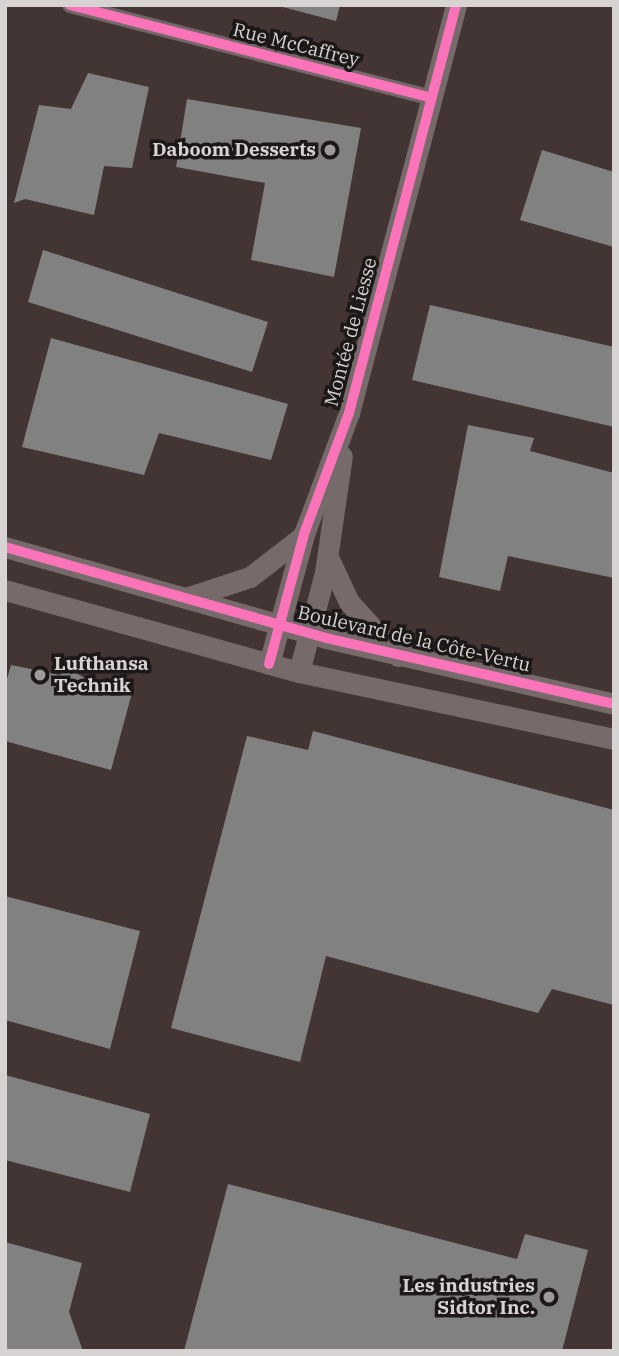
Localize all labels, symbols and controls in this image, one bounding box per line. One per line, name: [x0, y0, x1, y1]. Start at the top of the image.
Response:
street label: Rue McCaffrey: [230, 18, 362, 72]
place label: Daboom Desserts: [152, 139, 316, 161]
marker: Daboom Desserts: [322, 142, 338, 158]
street label: Montée de Liesse: [320, 255, 382, 409]
street label: Boulevard de la Côte-Vertu: [295, 601, 533, 677]
place label: Lufthansa Technik: [54, 653, 149, 697]
marker: Lufthansa Technik: [32, 667, 48, 683]
place label: Les industries Sidtor Inc.: [402, 1275, 535, 1319]
marker: Les industries Sidtor Inc.: [541, 1289, 557, 1305]

